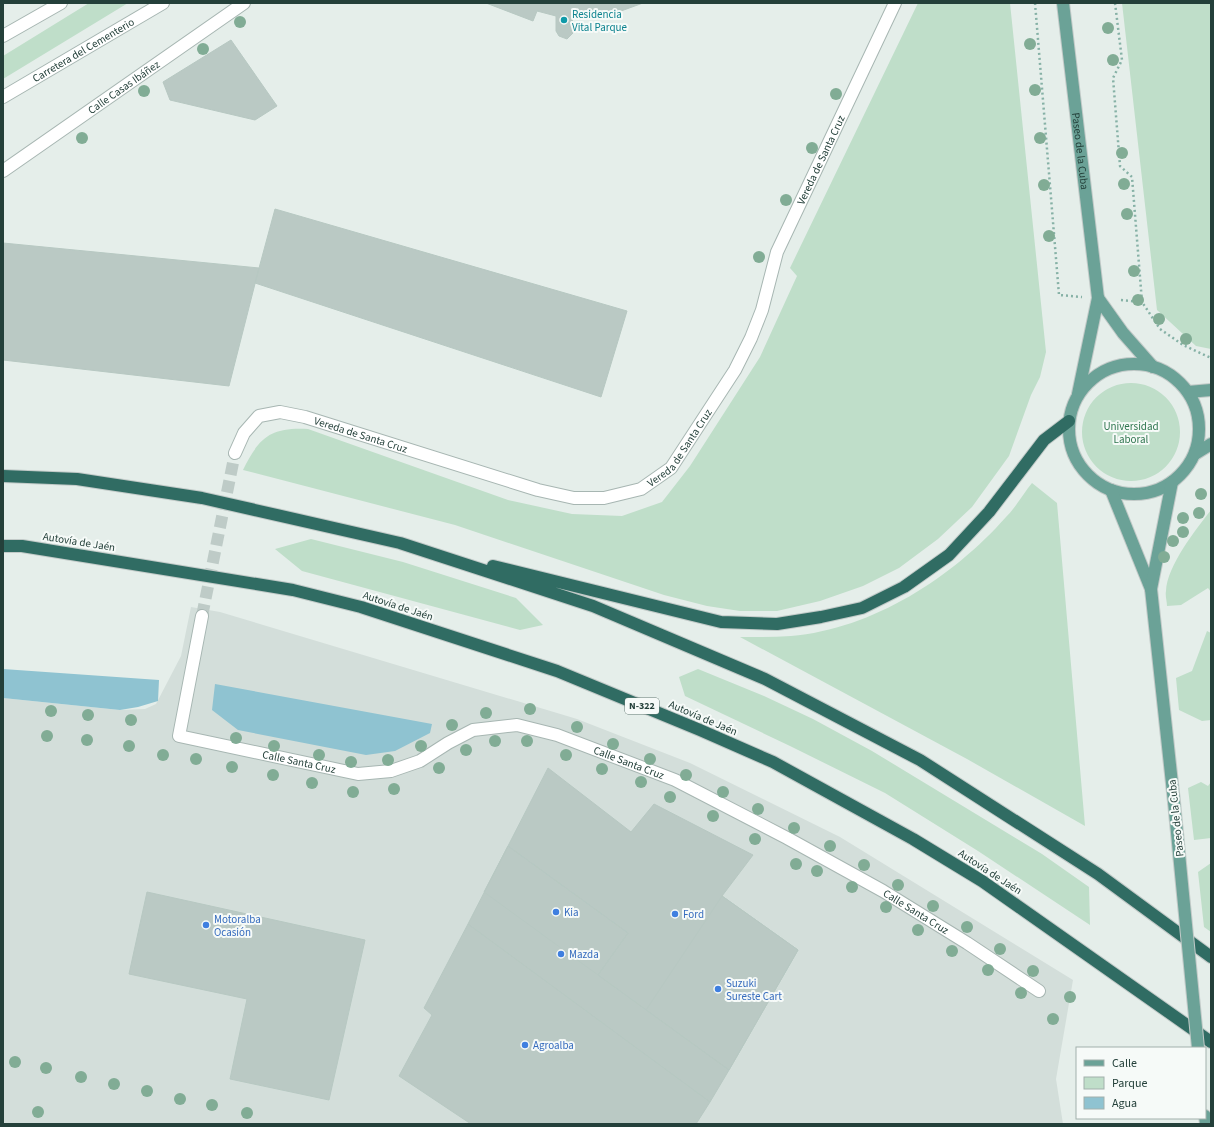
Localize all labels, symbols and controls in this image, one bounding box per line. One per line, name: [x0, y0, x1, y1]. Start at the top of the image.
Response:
place label: Residencia Vital Parque: [572, 7, 628, 35]
street label: Carretera del Cementerio: [30, 14, 137, 86]
marker: Residencia Vital Parque: [559, 15, 569, 25]
street label: Calle Casas Ibáñez: [85, 56, 163, 117]
street label: Vereda de Santa Cruz: [793, 112, 848, 207]
street label: Paseo de la Cuba: [1069, 112, 1093, 190]
street label: Vereda de Santa Cruz: [644, 406, 715, 490]
street label: Vereda de Santa Cruz: [312, 413, 410, 456]
park label: Universidad Laboral: [1103, 419, 1159, 447]
street label: Autovía de Jaén: [42, 529, 116, 555]
street label: Autovía de Jaén: [361, 588, 435, 624]
street label: Autovía de Jaén: [666, 697, 740, 739]
road number: N-322: [625, 698, 659, 714]
street label: Calle Santa Cruz: [591, 742, 667, 783]
street label: Calle Santa Cruz: [261, 746, 337, 777]
street label: Paseo de la Cuba: [1164, 779, 1188, 857]
street label: Autovía de Jaén: [955, 846, 1025, 898]
street label: Calle Santa Cruz: [880, 885, 952, 938]
place label: Kia: [564, 905, 579, 920]
marker: Kia: [551, 907, 561, 917]
place label: Ford: [683, 907, 704, 922]
marker: Ford: [670, 909, 680, 919]
place label: Motoralba Ocasión: [214, 912, 261, 940]
marker: Motoralba Ocasión: [201, 920, 211, 930]
place label: Mazda: [569, 947, 599, 962]
marker: Mazda: [556, 949, 566, 959]
place label: Suzuki Sureste Cart: [726, 976, 782, 1004]
marker: Suzuki Sureste Cart: [713, 984, 723, 994]
place label: Agroalba: [533, 1038, 574, 1053]
marker: Agroalba: [520, 1040, 530, 1050]
legend: [1076, 1047, 1206, 1119]
text: Calle: [1112, 1055, 1137, 1072]
text: Parque: [1112, 1075, 1148, 1092]
text: Agua: [1112, 1095, 1137, 1112]

